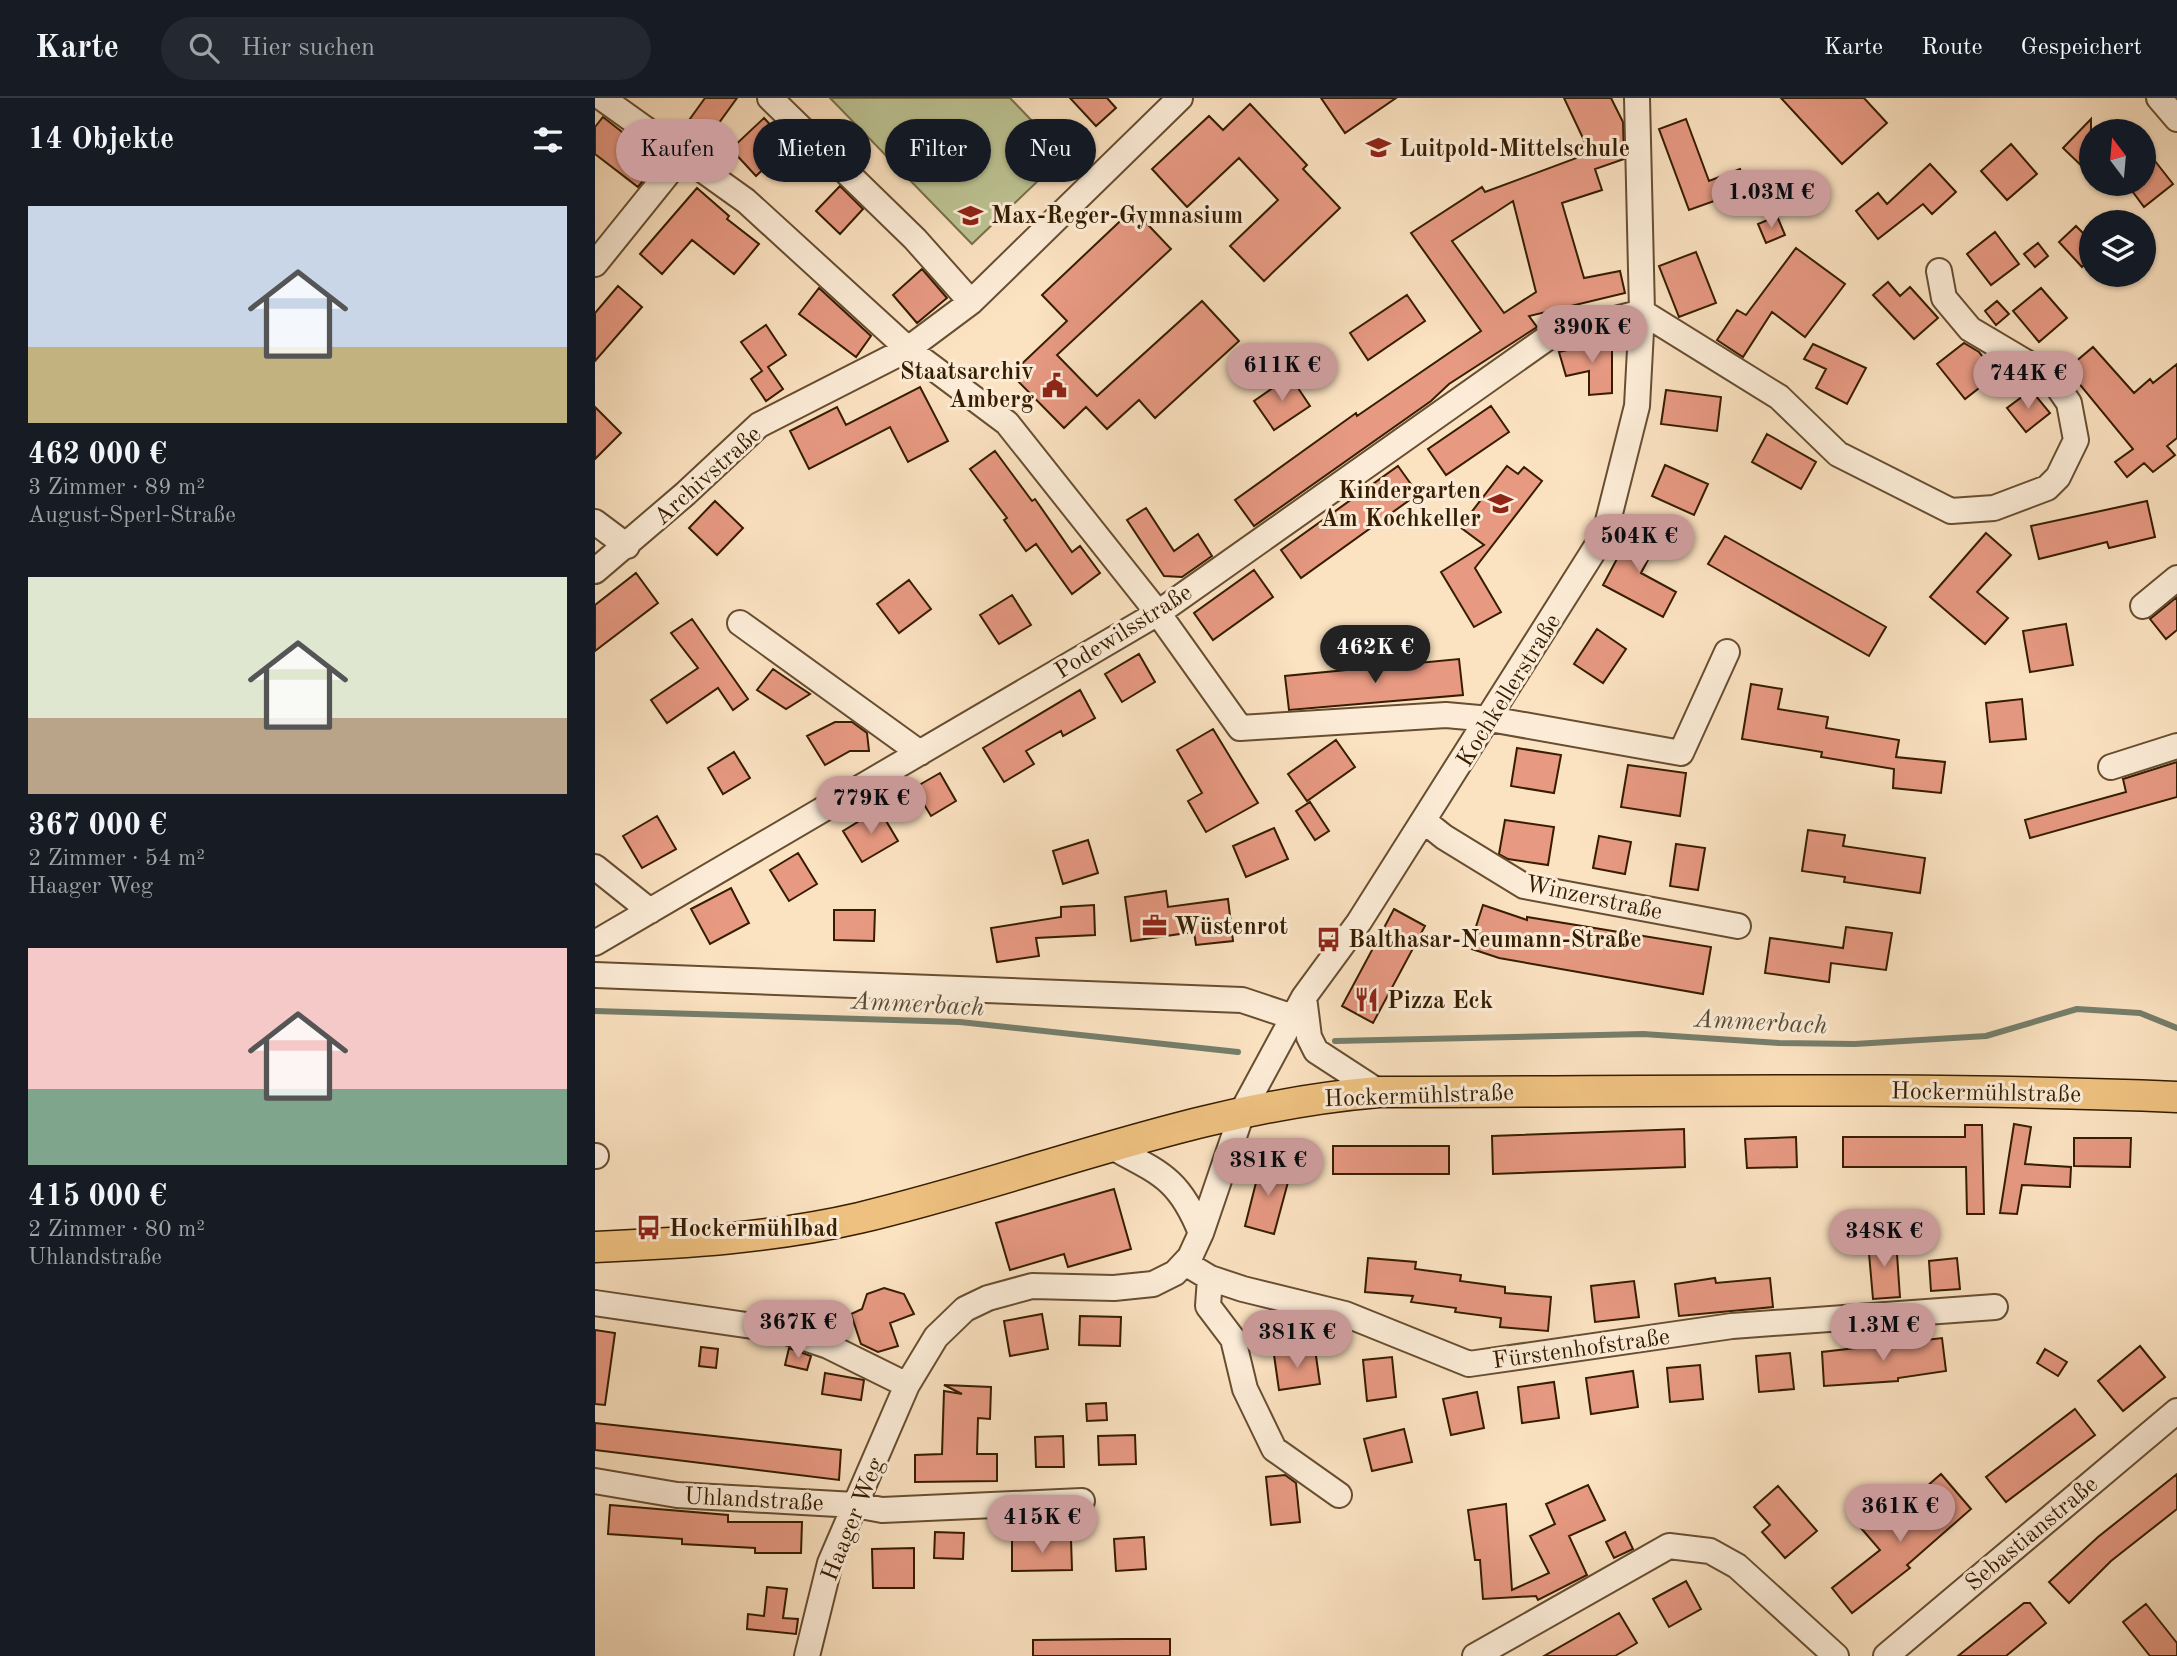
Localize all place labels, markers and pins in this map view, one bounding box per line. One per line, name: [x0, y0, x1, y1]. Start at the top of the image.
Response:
school or university icon: Luitpold-Mittelschule: [1365, 134, 1393, 162]
place label: Luitpold-Mittelschule: [1399, 138, 1630, 162]
pin: 1.03M €: [1706, 170, 1836, 230]
school or university icon: Max-Reger-Gymnasium: [957, 201, 985, 229]
place label: Max-Reger-Gymnasium: [991, 205, 1243, 229]
pin: 390K €: [1535, 306, 1649, 365]
pin: 611K €: [1225, 344, 1339, 403]
pin: 744K €: [1971, 352, 2085, 411]
place label: Staatsarchiv Amberg: [900, 361, 1035, 413]
public building icon: Staatsarchiv Amberg: [1040, 371, 1068, 399]
place label: Kindergarten Am Kochkeller: [1320, 480, 1481, 532]
school or university icon: Kindergarten Am Kochkeller: [1487, 490, 1515, 518]
pin: 504K €: [1582, 514, 1696, 574]
pin: 462K €: [1318, 626, 1432, 685]
pin: 779K €: [814, 776, 928, 836]
office icon: Wüstenrot: [1140, 912, 1168, 940]
place label: Wüstenrot: [1174, 916, 1288, 940]
bus stop icon: Balthasar-Neumann-Straße: [1314, 925, 1342, 953]
place label: Balthasar-Neumann-Straße: [1348, 929, 1642, 953]
restaurant icon: Pizza Eck: [1353, 986, 1381, 1014]
place label: Pizza Eck: [1387, 990, 1493, 1014]
pin: 381K €: [1211, 1138, 1325, 1198]
pin: 348K €: [1827, 1210, 1941, 1269]
bus stop icon: Hockermühlbad: [635, 1214, 663, 1242]
place label: Hockermühlbad: [669, 1218, 838, 1242]
pin: 367K €: [741, 1300, 855, 1360]
pin: 1.3M €: [1826, 1304, 1940, 1363]
pin: 381K €: [1240, 1310, 1354, 1370]
pin: 361K €: [1843, 1484, 1957, 1544]
pin: 415K €: [985, 1496, 1099, 1555]

